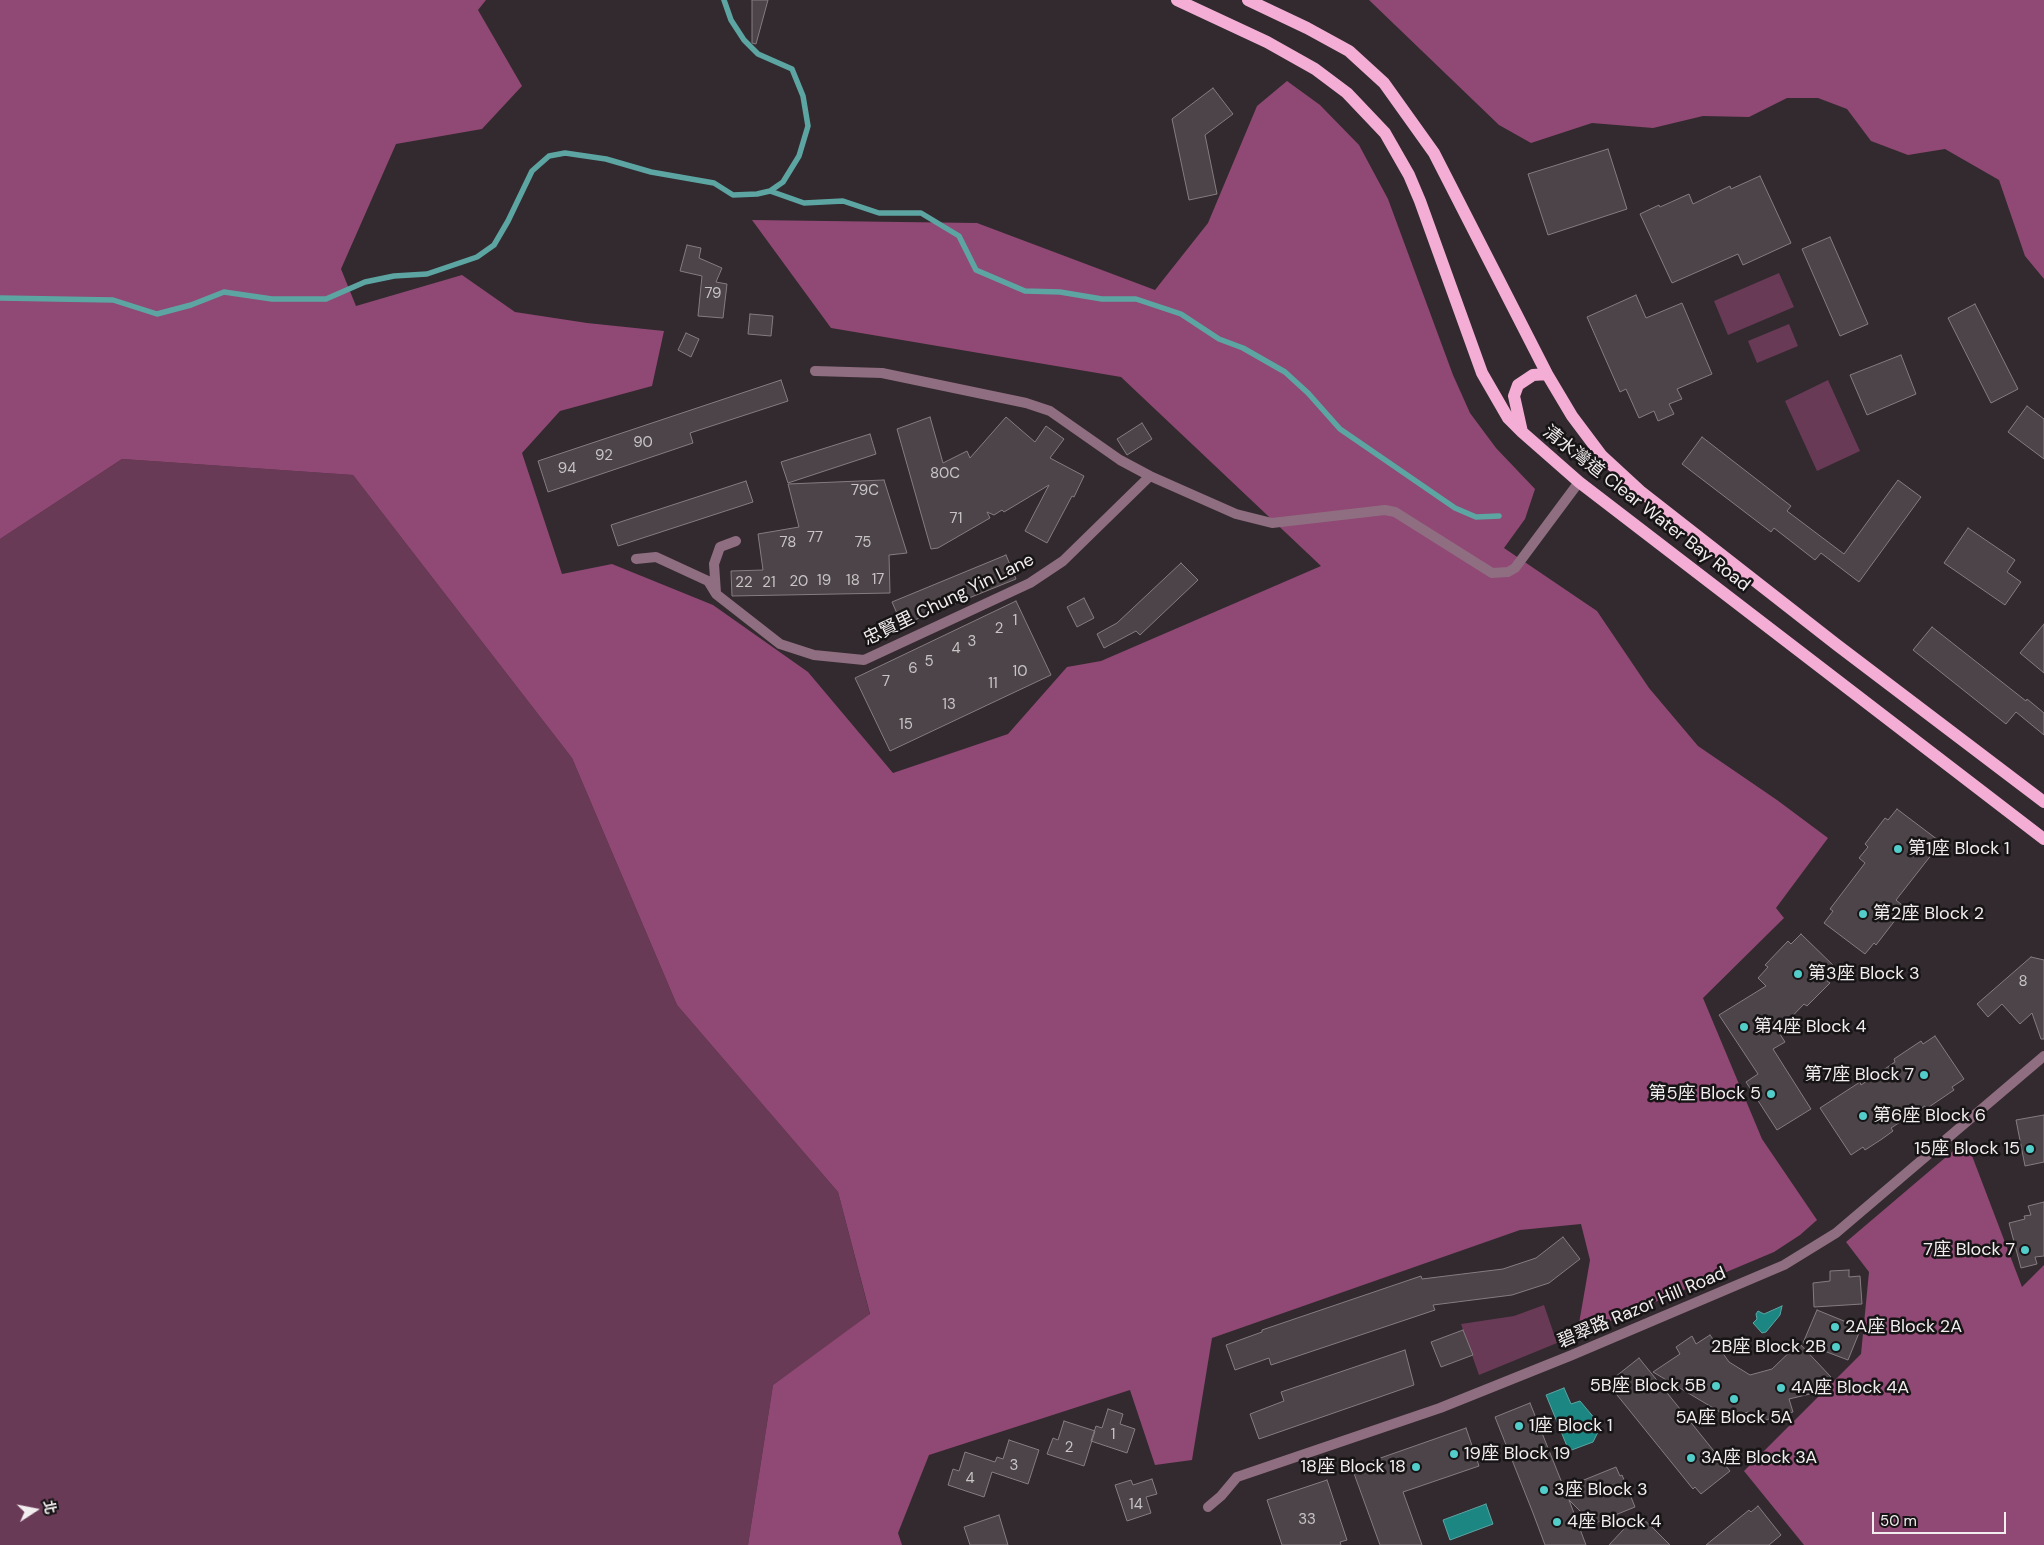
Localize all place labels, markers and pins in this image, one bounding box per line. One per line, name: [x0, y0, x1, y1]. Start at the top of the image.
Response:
place label: 第1座 Block 1: [1908, 838, 2010, 860]
marker: 第1座 Block 1: [1892, 843, 1904, 855]
place label: 第2座 Block 2: [1873, 903, 1984, 925]
marker: 第2座 Block 2: [1857, 908, 1869, 920]
place label: 第3座 Block 3: [1808, 963, 1920, 985]
marker: 第3座 Block 3: [1792, 968, 1804, 980]
place label: 第4座 Block 4: [1754, 1016, 1866, 1038]
marker: 第4座 Block 4: [1738, 1021, 1750, 1033]
place label: 第7座 Block 7: [1804, 1064, 1914, 1086]
marker: 第7座 Block 7: [1918, 1069, 1930, 1081]
place label: 第5座 Block 5: [1649, 1083, 1761, 1105]
marker: 第5座 Block 5: [1765, 1088, 1777, 1100]
place label: 第6座 Block 6: [1873, 1105, 1986, 1127]
marker: 第6座 Block 6: [1857, 1110, 1869, 1122]
place label: 15座 Block 15: [1914, 1138, 2020, 1160]
marker: 15座 Block 15: [2024, 1143, 2036, 1155]
place label: 7座 Block 7: [1923, 1239, 2015, 1261]
marker: 7座 Block 7: [2019, 1244, 2031, 1256]
place label: 2A座 Block 2A: [1845, 1316, 1962, 1338]
marker: 2A座 Block 2A: [1829, 1321, 1841, 1333]
place label: 2B座 Block 2B: [1711, 1336, 1826, 1358]
marker: 2B座 Block 2B: [1830, 1341, 1842, 1353]
place label: 5B座 Block 5B: [1590, 1375, 1706, 1397]
place label: 4A座 Block 4A: [1791, 1377, 1909, 1399]
marker: 5B座 Block 5B: [1710, 1380, 1722, 1392]
marker: 4A座 Block 4A: [1775, 1382, 1787, 1394]
marker: 5A座 Block 5A: [1728, 1393, 1740, 1405]
place label: 5A座 Block 5A: [1676, 1407, 1792, 1429]
place label: 1座 Block 1: [1529, 1415, 1613, 1437]
marker: 1座 Block 1: [1513, 1420, 1525, 1432]
place label: 19座 Block 19: [1464, 1443, 1570, 1465]
place label: 3A座 Block 3A: [1701, 1447, 1817, 1469]
marker: 19座 Block 19: [1448, 1448, 1460, 1460]
marker: 3A座 Block 3A: [1685, 1452, 1697, 1464]
place label: 18座 Block 18: [1300, 1456, 1406, 1478]
marker: 18座 Block 18: [1410, 1461, 1422, 1473]
place label: 3座 Block 3: [1554, 1479, 1648, 1501]
marker: 3座 Block 3: [1538, 1484, 1550, 1496]
place label: 4座 Block 4: [1567, 1511, 1661, 1533]
marker: 4座 Block 4: [1551, 1516, 1563, 1528]

